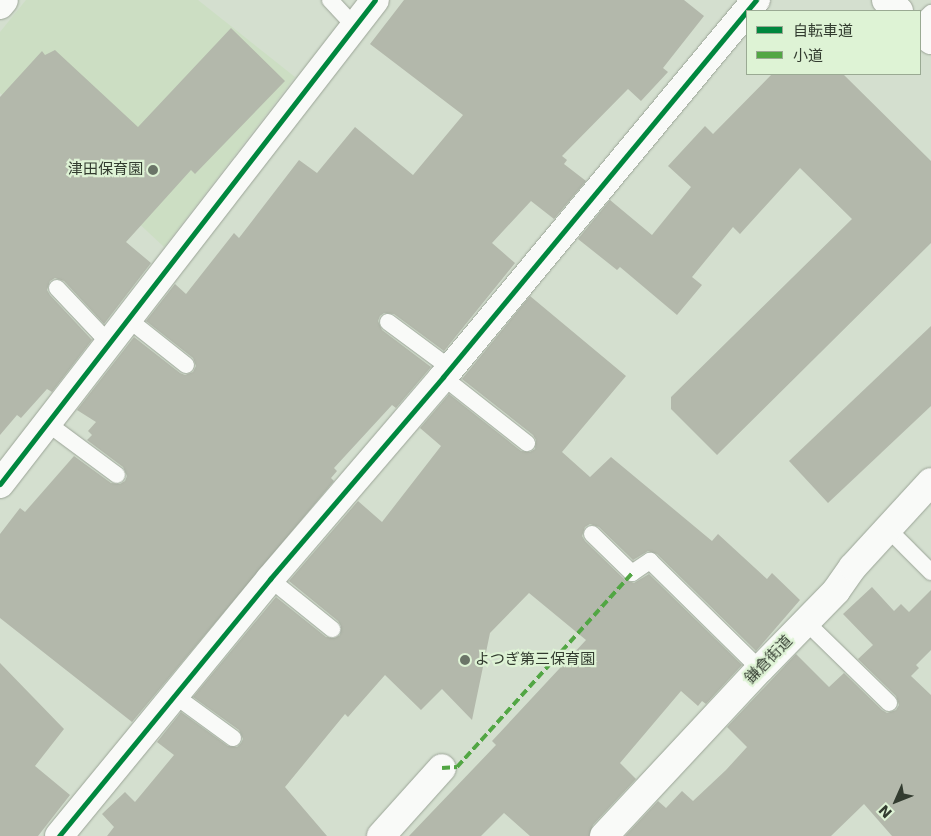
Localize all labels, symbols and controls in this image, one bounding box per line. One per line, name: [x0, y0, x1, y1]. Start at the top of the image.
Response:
legend: [746, 10, 921, 75]
text: 自転車道: [793, 22, 853, 40]
text: 小道: [793, 47, 823, 65]
place label: 津田保育園: [68, 161, 143, 179]
marker: 津田保育園: [147, 164, 159, 176]
street label: 鎌倉街道: [742, 632, 796, 688]
place label: よつぎ第三保育園: [475, 651, 595, 669]
marker: よつぎ第三保育園: [459, 654, 471, 666]
north arrow: [871, 776, 921, 826]
text: N: [875, 802, 895, 821]

